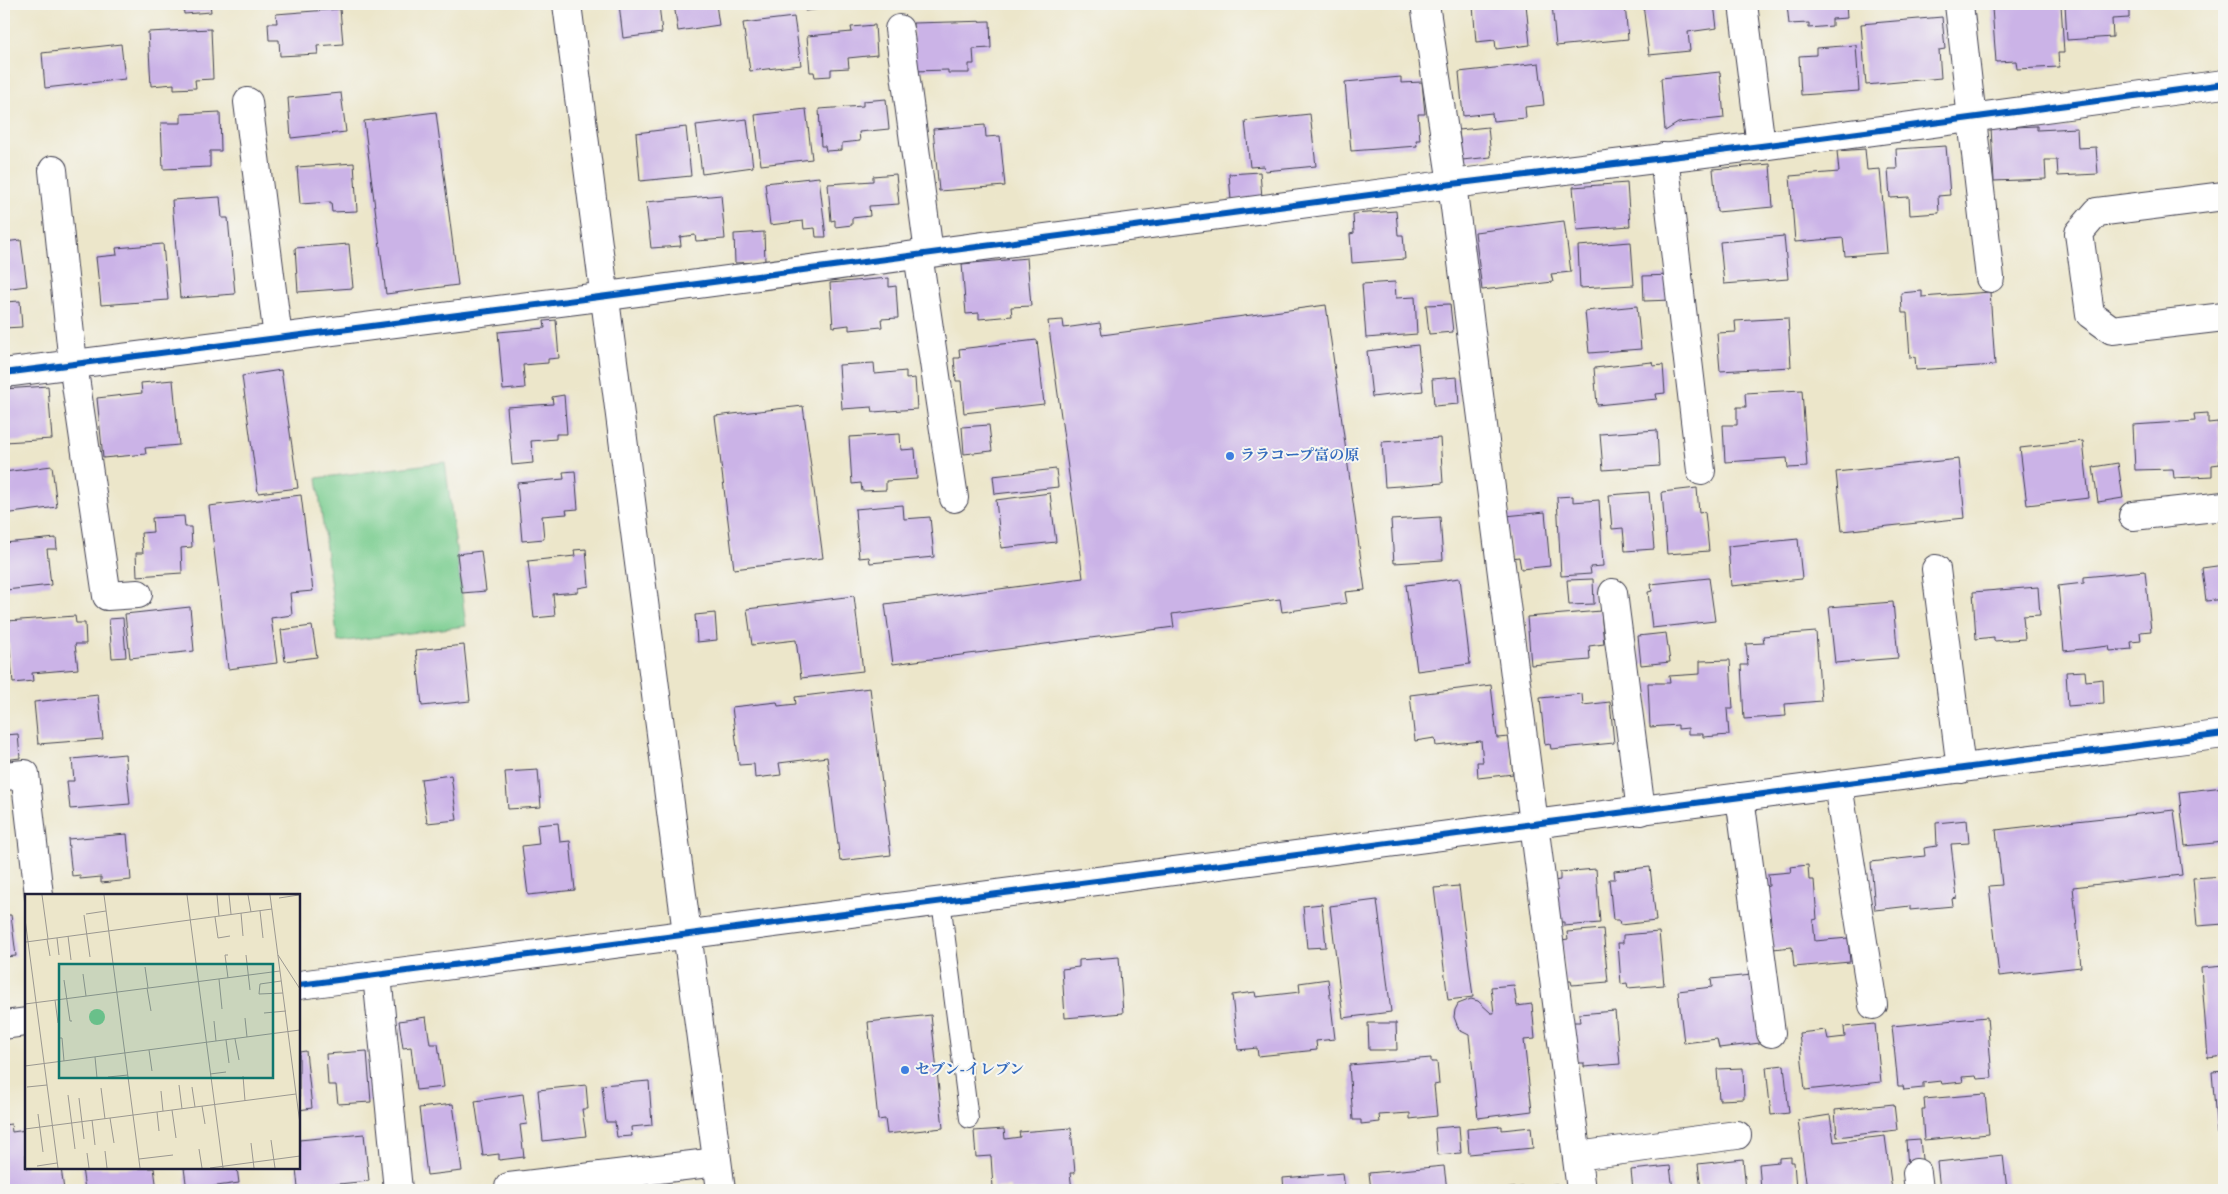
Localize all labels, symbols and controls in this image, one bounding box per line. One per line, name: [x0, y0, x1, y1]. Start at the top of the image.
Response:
place label: ララコープ富の原: [1240, 447, 1359, 464]
marker: ララコープ富の原: [1224, 450, 1236, 462]
inset map: [25, 894, 300, 1169]
place label: セブン-イレブン: [915, 1061, 1024, 1078]
marker: セブン-イレブン: [899, 1064, 911, 1076]

